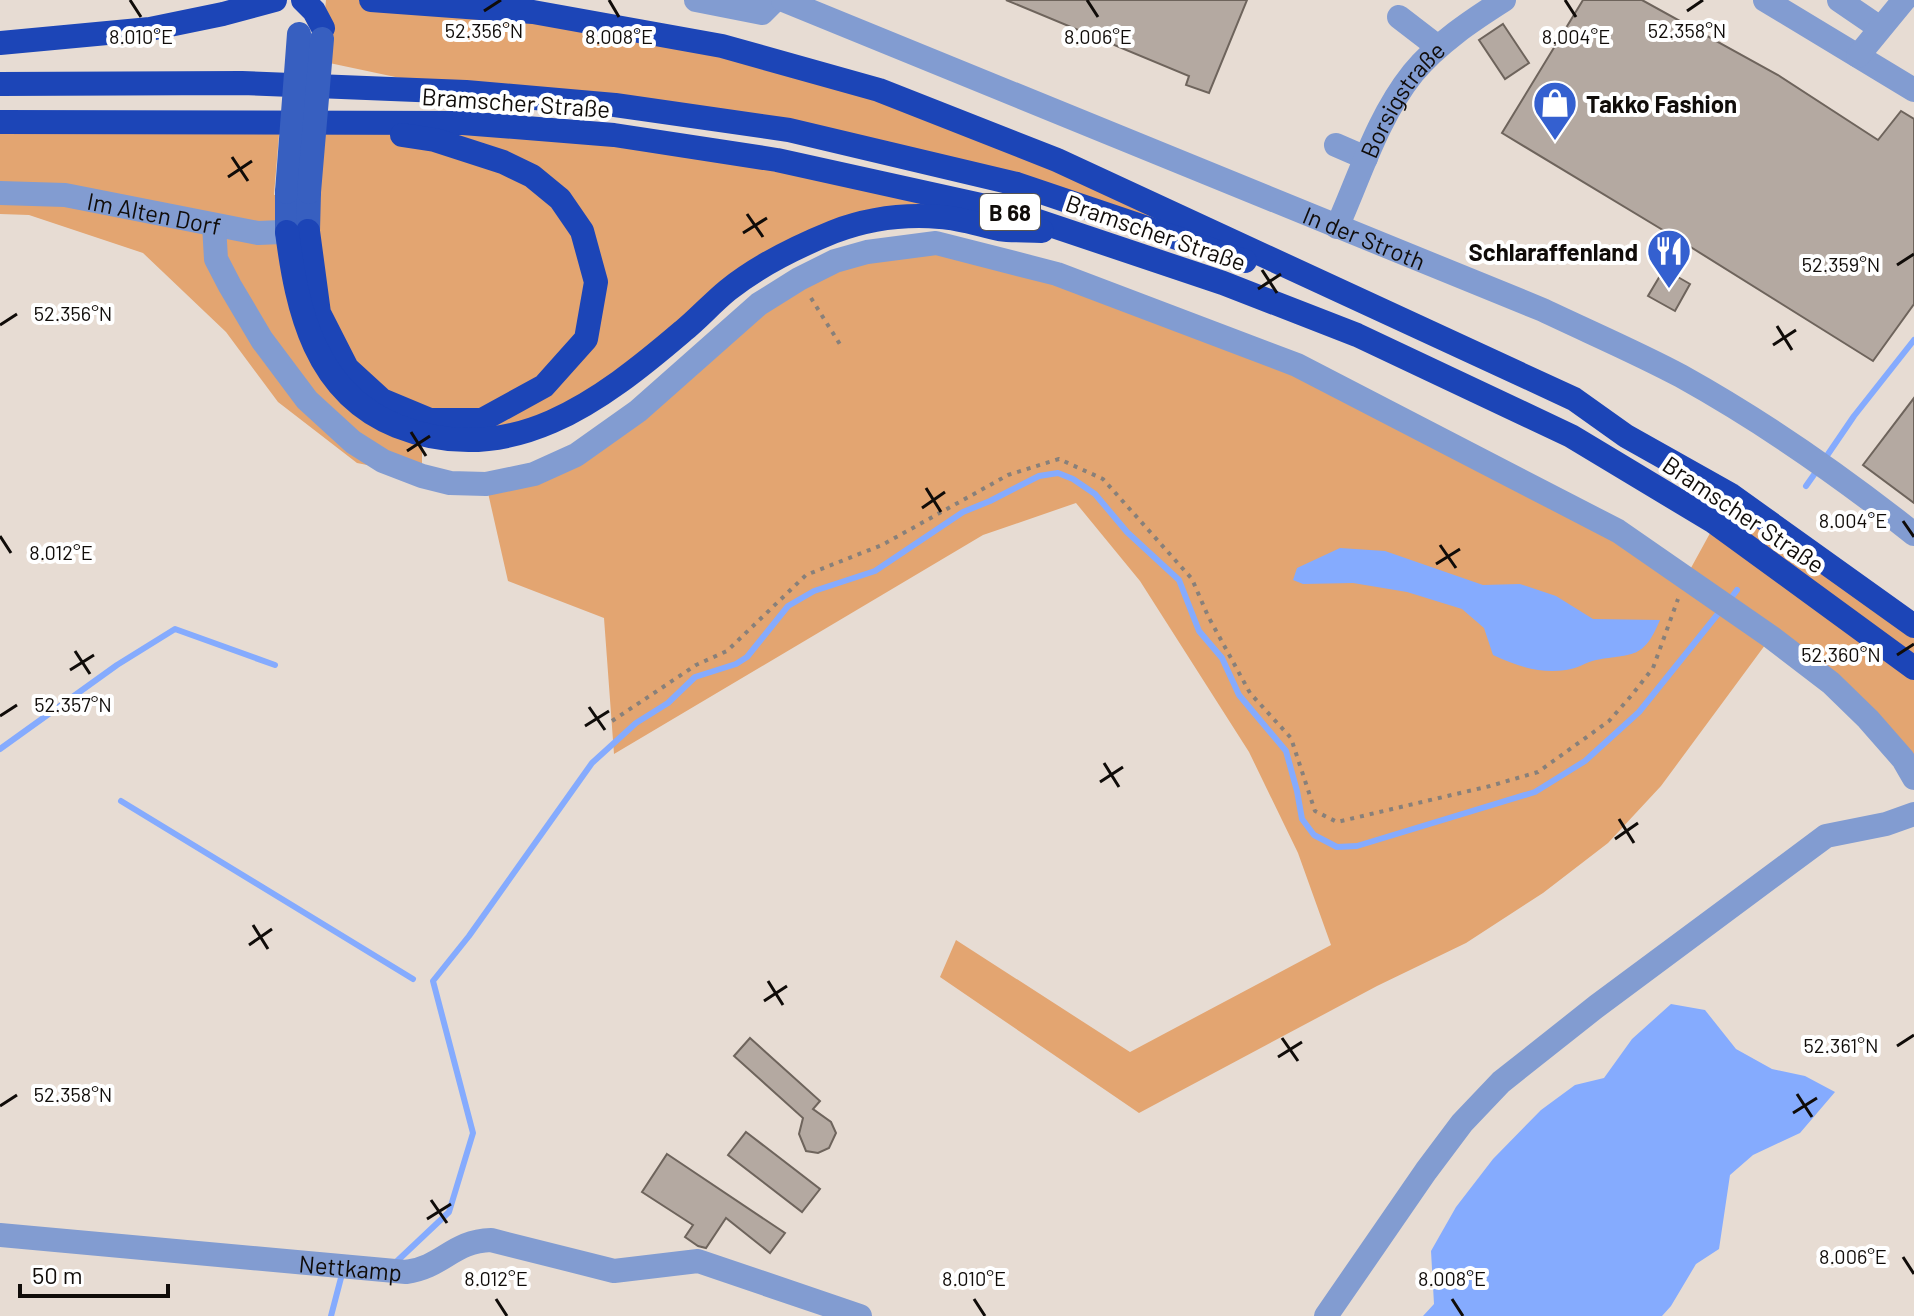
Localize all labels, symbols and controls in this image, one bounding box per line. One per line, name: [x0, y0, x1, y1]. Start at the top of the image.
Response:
text: 52.356°N: [445, 18, 523, 42]
text: 52.358°N: [1648, 18, 1726, 42]
text: 8.010°E: [109, 24, 173, 48]
text: 8.008°E: [585, 24, 653, 48]
text: 8.006°E: [1064, 24, 1132, 48]
text: 8.004°E: [1542, 24, 1610, 48]
street label: Borsigstraße: [1353, 35, 1450, 162]
shop icon: Takko Fashion: [1531, 79, 1579, 142]
street label: Bramscher Straße: [421, 81, 611, 123]
place label: Takko Fashion: [1586, 89, 1737, 118]
street label: Im Alten Dorf: [85, 185, 224, 240]
street label: Bramscher Straße: [1062, 188, 1250, 276]
road number: B 68: [980, 194, 1040, 230]
street label: In der Stroth: [1299, 199, 1430, 275]
restaurant icon: Schlaraffenland: [1645, 227, 1693, 290]
place label: Schlaraffenland: [1468, 237, 1638, 266]
text: 52.359°N: [1802, 252, 1880, 276]
text: 52.356°N: [34, 301, 112, 325]
street label: Bramscher Straße: [1658, 449, 1830, 579]
text: 8.004°E: [1819, 508, 1887, 532]
text: 8.012°E: [29, 540, 93, 564]
text: 52.360°N: [1801, 642, 1881, 666]
text: 52.357°N: [34, 692, 112, 716]
text: 52.361°N: [1804, 1033, 1878, 1057]
text: 52.358°N: [34, 1082, 112, 1106]
text: 8.006°E: [1819, 1244, 1887, 1268]
scale bar: [20, 1248, 168, 1298]
street label: Nettkamp: [298, 1248, 403, 1286]
text: 50 m: [32, 1260, 83, 1289]
text: 8.012°E: [464, 1266, 528, 1290]
text: 8.010°E: [942, 1266, 1006, 1290]
text: 8.008°E: [1418, 1266, 1486, 1290]

